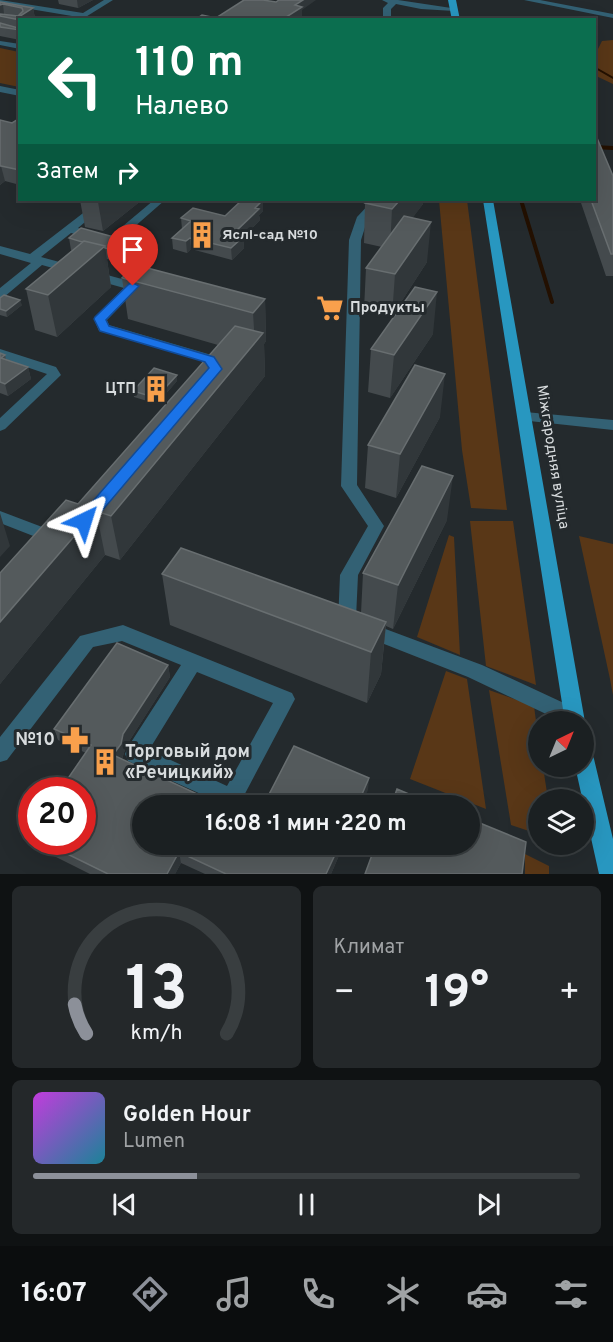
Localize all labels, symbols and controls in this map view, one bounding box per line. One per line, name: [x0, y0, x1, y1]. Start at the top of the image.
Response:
text: 110 m: [135, 38, 244, 91]
icon: left: [36, 42, 114, 120]
text: Налево: [135, 90, 229, 124]
icon: right: [111, 156, 144, 189]
text: Затем: [36, 159, 99, 186]
building icon: Яслі-сад №10: [187, 220, 217, 250]
pin: [107, 224, 158, 286]
place label: Яслі-сад №10: [222, 227, 318, 244]
icon: arrive: [116, 233, 149, 266]
supermarket icon: Продукты: [315, 293, 345, 323]
place label: Продукты: [350, 299, 425, 318]
building icon: ЦТП: [141, 374, 171, 404]
place label: ЦТП: [105, 380, 136, 399]
street label: Міжгародняя вуліца: [531, 384, 573, 530]
position arrow: [52, 489, 116, 553]
north arrow: [528, 711, 594, 777]
map controls: [528, 711, 594, 855]
pharmacy icon: №10: [60, 725, 90, 755]
place label: №10: [15, 729, 55, 752]
place label: Торговый дом «Речицкий»: [125, 741, 250, 785]
building icon: Торговый дом «Речицкий»: [90, 747, 120, 777]
speed limit sign: 20: [18, 777, 96, 855]
button: layers: [528, 789, 594, 855]
text: 16:08 · 1 мин · 220 m: [205, 811, 407, 838]
text: Климат: [334, 935, 404, 961]
text: 13: [125, 953, 187, 1032]
text: 19°: [425, 966, 489, 1023]
text: −: [334, 973, 355, 1015]
text: +: [559, 973, 580, 1015]
text: km/h: [130, 1020, 182, 1047]
text: Golden Hour: [123, 1102, 251, 1129]
text: Lumen: [123, 1129, 185, 1155]
icon: previous: [108, 1188, 141, 1221]
icon: pause: [290, 1188, 323, 1221]
icon: next: [472, 1188, 505, 1221]
icon: directions: [129, 1273, 171, 1315]
icon: music: [213, 1273, 255, 1315]
icon: phone: [297, 1273, 339, 1315]
icon: climate: [382, 1273, 424, 1315]
icon: car: [466, 1273, 508, 1315]
icon: filters: [550, 1273, 592, 1315]
text: 16:07: [21, 1277, 87, 1311]

